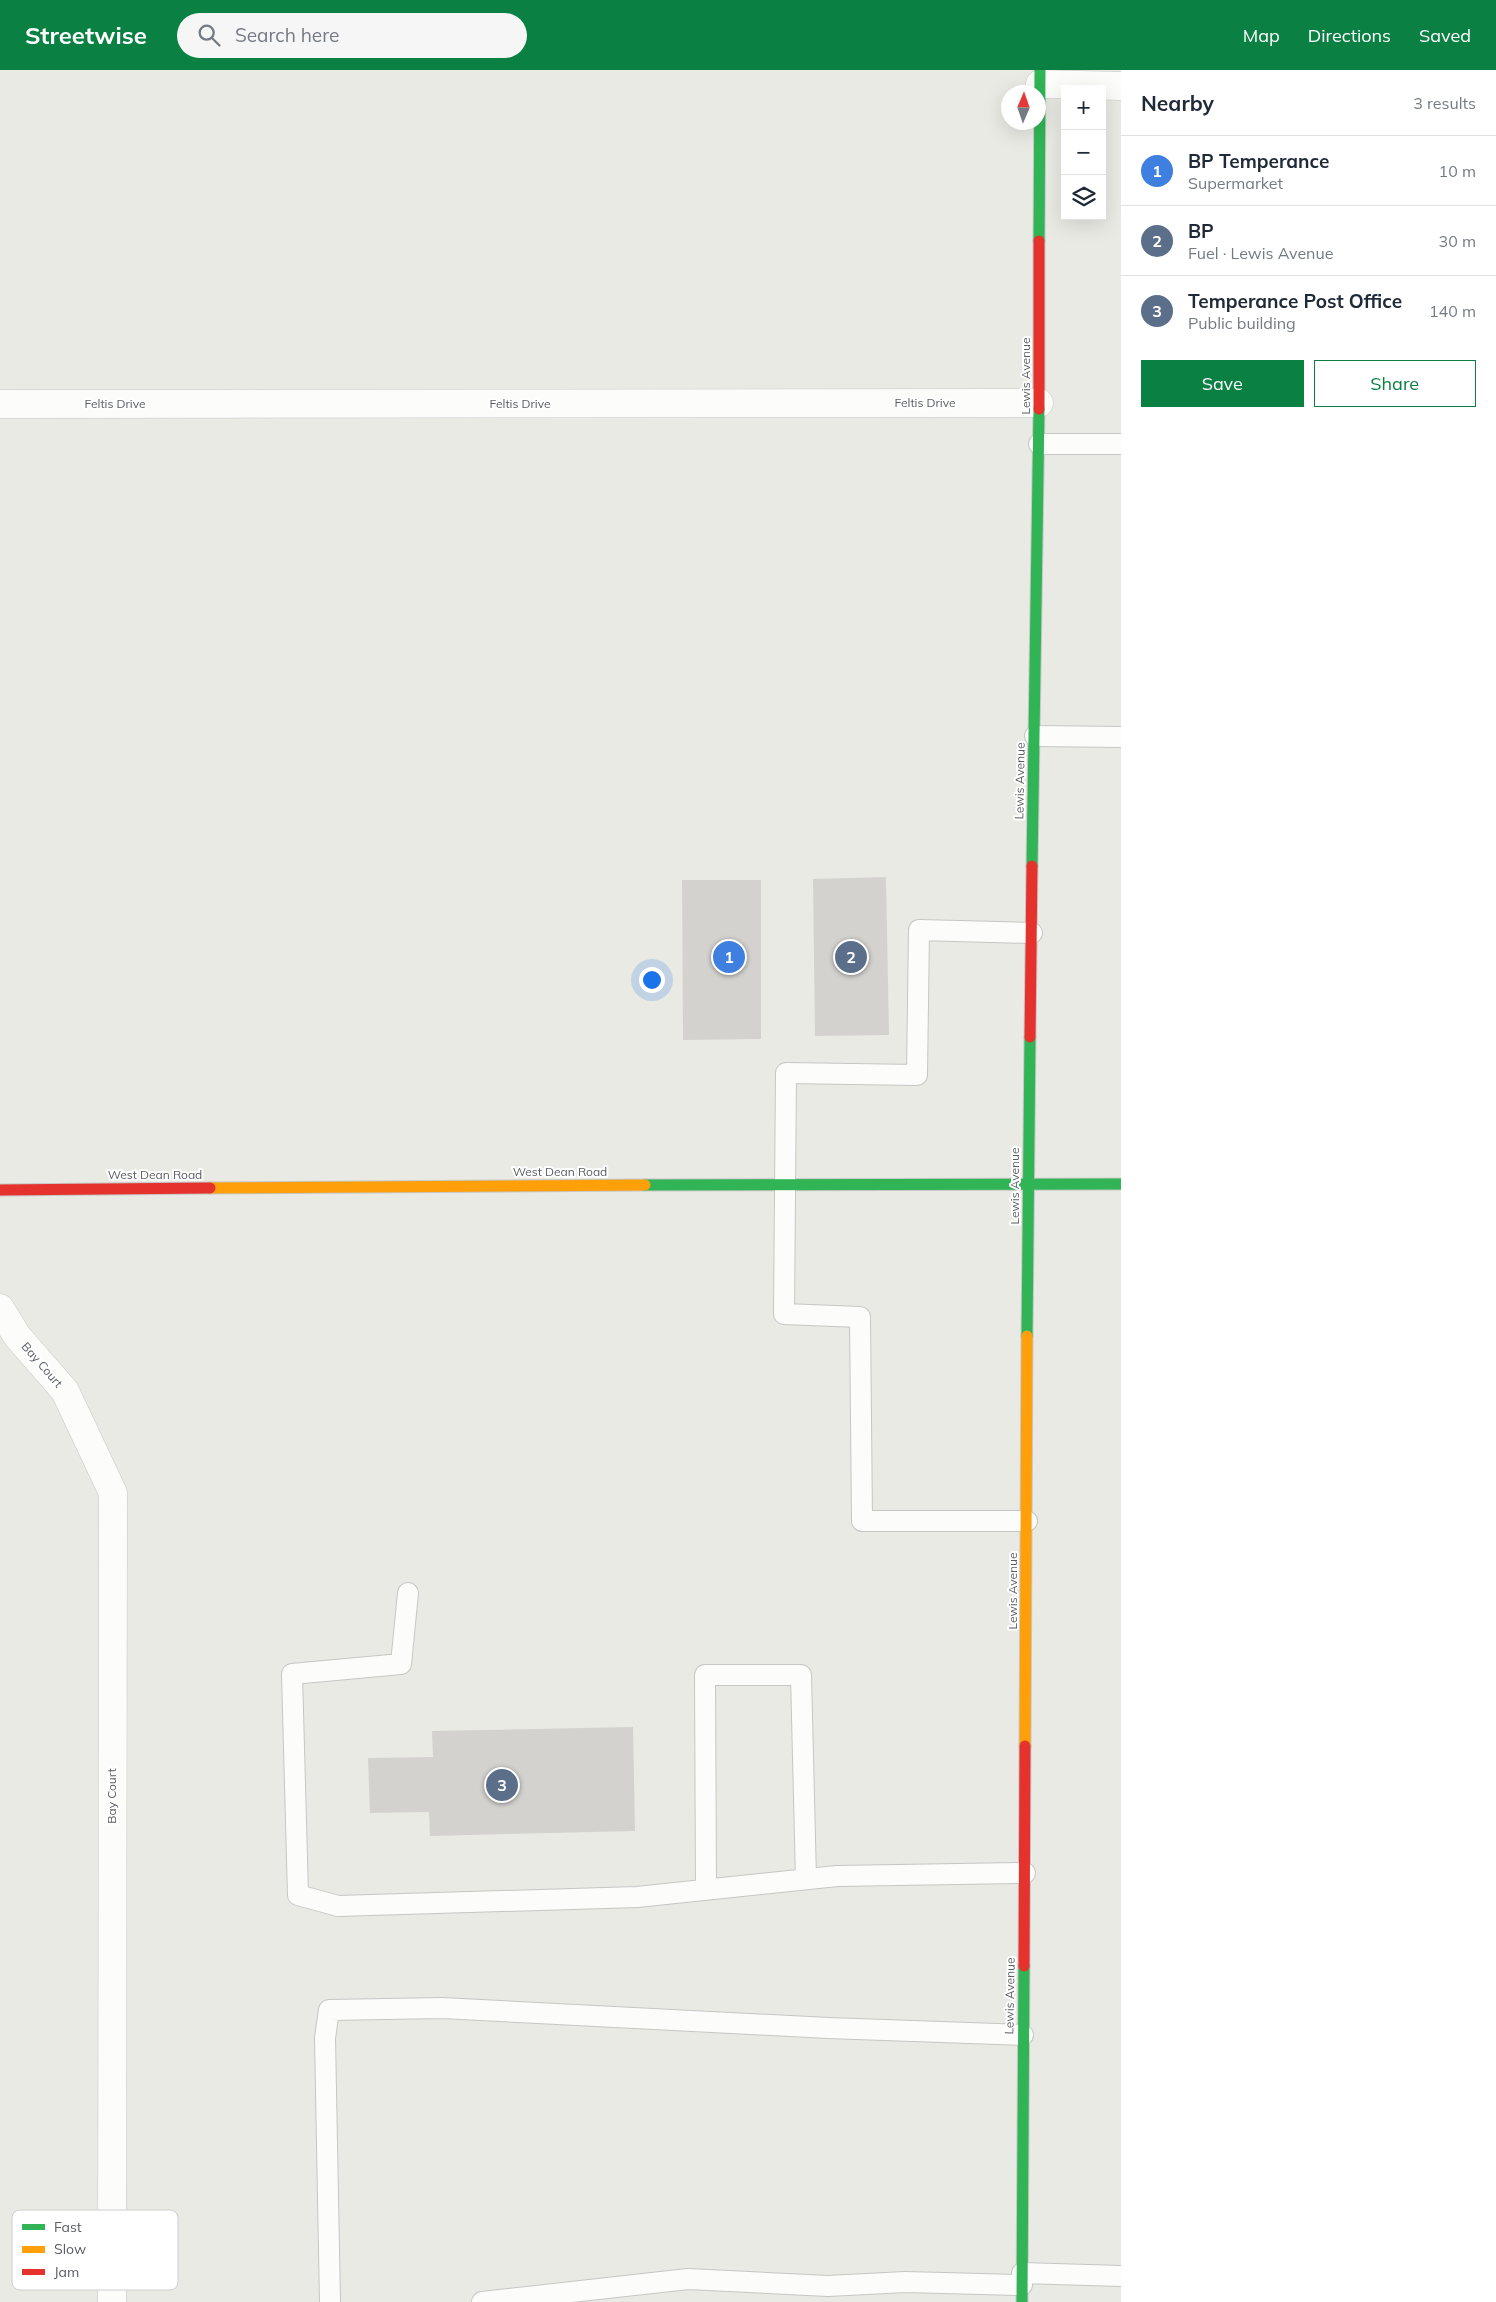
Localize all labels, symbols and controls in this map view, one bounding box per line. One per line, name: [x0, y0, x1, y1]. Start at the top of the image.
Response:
search box: [177, 13, 527, 58]
text: Streetwise: [25, 20, 147, 50]
icon: search: [195, 21, 223, 49]
text: Search here: [235, 23, 339, 47]
text: Map: [1243, 24, 1280, 47]
text: Directions: [1308, 24, 1391, 47]
text: Saved: [1419, 24, 1471, 47]
north arrow: [1001, 85, 1046, 130]
map controls: [1061, 85, 1106, 220]
button: +: [1061, 85, 1106, 130]
text: Nearby: [1141, 90, 1214, 116]
text: 3 results: [1413, 93, 1476, 113]
button: −: [1061, 130, 1106, 175]
text: BP Temperance: [1188, 149, 1329, 173]
text: 1: [1152, 161, 1162, 181]
text: 10 m: [1439, 161, 1476, 181]
text: Supermarket: [1188, 173, 1283, 193]
button: layers: [1061, 175, 1106, 220]
text: BP: [1188, 219, 1214, 243]
text: 2: [1152, 231, 1162, 251]
text: 30 m: [1439, 231, 1476, 251]
text: Fuel · Lewis Avenue: [1188, 243, 1333, 263]
text: Temperance Post Office: [1188, 289, 1402, 313]
text: 3: [1152, 301, 1162, 321]
text: 140 m: [1429, 301, 1476, 321]
text: Public building: [1188, 313, 1296, 333]
street label: Lewis Avenue: [1018, 337, 1033, 415]
button: Save: [1141, 360, 1304, 407]
button: Share: [1314, 360, 1476, 407]
street label: Feltis Drive: [894, 395, 956, 410]
street label: Feltis Drive: [84, 396, 146, 411]
street label: Feltis Drive: [489, 396, 551, 411]
street label: Lewis Avenue: [1011, 742, 1028, 820]
pin: 1: [713, 938, 745, 976]
pin: 2: [835, 938, 867, 976]
your location: [639, 967, 665, 993]
street label: Lewis Avenue: [1007, 1147, 1022, 1225]
street label: West Dean Road: [513, 1164, 607, 1179]
street label: West Dean Road: [108, 1167, 202, 1182]
street label: Bay Court: [19, 1339, 66, 1390]
street label: Lewis Avenue: [1005, 1552, 1020, 1630]
pin: 3: [486, 1766, 518, 1804]
street label: Bay Court: [104, 1768, 119, 1824]
street label: Lewis Avenue: [1001, 1957, 1018, 2035]
legend: [12, 2210, 178, 2290]
text: Fast: [54, 2218, 82, 2236]
text: Slow: [54, 2240, 86, 2258]
text: Jam: [54, 2263, 79, 2281]

